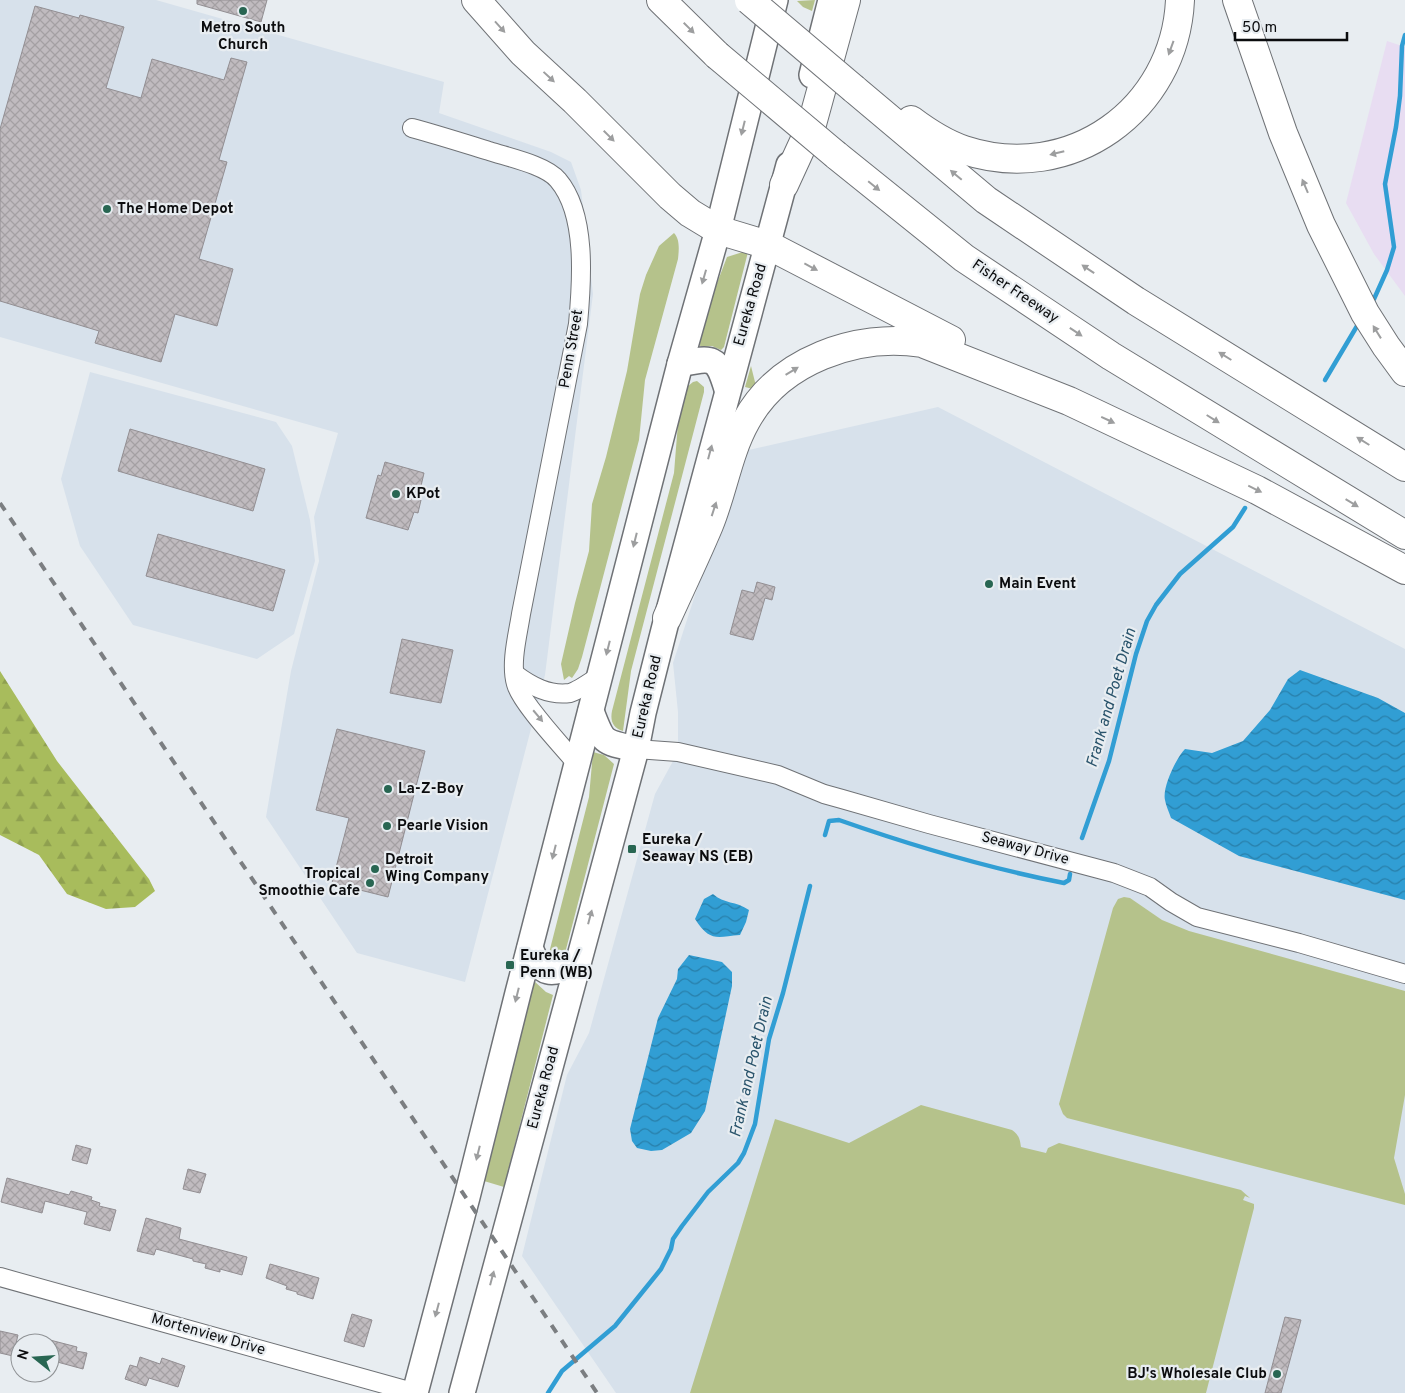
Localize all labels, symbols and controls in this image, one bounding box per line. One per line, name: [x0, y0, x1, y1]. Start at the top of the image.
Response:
marker: Metro South Church: [237, 5, 249, 17]
scale bar: [1235, 10, 1348, 42]
place label: Metro South Church: [201, 19, 285, 55]
text: 50 m: [1242, 19, 1277, 38]
one-way arrow: [494, 20, 506, 32]
one-way arrow: [683, 21, 695, 33]
one-way arrow: [1167, 41, 1175, 56]
one-way arrow: [543, 71, 555, 83]
one-way arrow: [739, 121, 747, 136]
one-way arrow: [603, 129, 615, 141]
one-way arrow: [1049, 150, 1064, 158]
one-way arrow: [949, 169, 962, 180]
one-way arrow: [1300, 179, 1308, 193]
one-way arrow: [867, 180, 880, 191]
place label: The Home Depot: [117, 200, 234, 219]
marker: The Home Depot: [101, 203, 113, 215]
street label: Fisher Freeway: [968, 256, 1062, 328]
street label: Eureka Road: [730, 262, 772, 348]
one-way arrow: [804, 263, 818, 271]
one-way arrow: [1081, 264, 1095, 274]
one-way arrow: [700, 269, 708, 284]
street label: Penn Street: [556, 308, 588, 390]
one-way arrow: [1372, 325, 1382, 338]
one-way arrow: [1069, 327, 1082, 337]
one-way arrow: [1219, 351, 1232, 361]
one-way arrow: [785, 367, 799, 376]
one-way arrow: [1207, 414, 1220, 423]
one-way arrow: [1101, 416, 1115, 424]
one-way arrow: [1357, 436, 1370, 446]
one-way arrow: [707, 445, 715, 460]
place label: KPot: [406, 485, 440, 504]
one-way arrow: [1248, 485, 1262, 493]
marker: KPot: [390, 488, 402, 500]
one-way arrow: [1346, 499, 1359, 508]
one-way arrow: [711, 502, 718, 517]
one-way arrow: [631, 532, 639, 547]
place label: Main Event: [999, 575, 1076, 594]
marker: Main Event: [983, 578, 995, 590]
water label: Frank and Poet Drain: [1083, 626, 1142, 770]
one-way arrow: [603, 640, 611, 655]
street label: Eureka Road: [629, 654, 667, 740]
one-way arrow: [532, 710, 543, 723]
place label: La-Z-Boy: [398, 780, 464, 799]
marker: La-Z-Boy: [382, 783, 394, 795]
place label: Pearle Vision: [397, 817, 489, 836]
marker: Pearle Vision: [381, 820, 393, 832]
street label: Seaway Drive: [979, 828, 1071, 870]
place label: Eureka / Seaway NS (EB): [642, 831, 753, 867]
marker: Eureka / Seaway NS (EB): [626, 843, 638, 855]
one-way arrow: [550, 845, 558, 860]
place label: Detroit Wing Company: [385, 851, 489, 887]
marker: Detroit Wing Company: [369, 863, 381, 875]
place label: Tropical Smoothie Cafe: [258, 865, 360, 901]
marker: Tropical Smoothie Cafe: [364, 877, 376, 889]
one-way arrow: [586, 909, 594, 924]
place label: Eureka / Penn (WB): [520, 947, 593, 983]
marker: Eureka / Penn (WB): [504, 959, 516, 971]
one-way arrow: [513, 987, 521, 1002]
water label: Frank and Poet Drain: [726, 994, 778, 1139]
street label: Eureka Road: [524, 1045, 564, 1131]
one-way arrow: [474, 1145, 482, 1160]
one-way arrow: [488, 1271, 496, 1286]
one-way arrow: [433, 1302, 441, 1317]
street label: Mortenview Drive: [149, 1310, 267, 1360]
north arrow: [10, 1333, 60, 1383]
text: N: [14, 1347, 34, 1362]
place label: BJ's Wholesale Club: [1127, 1365, 1267, 1384]
marker: BJ's Wholesale Club: [1271, 1368, 1283, 1380]

